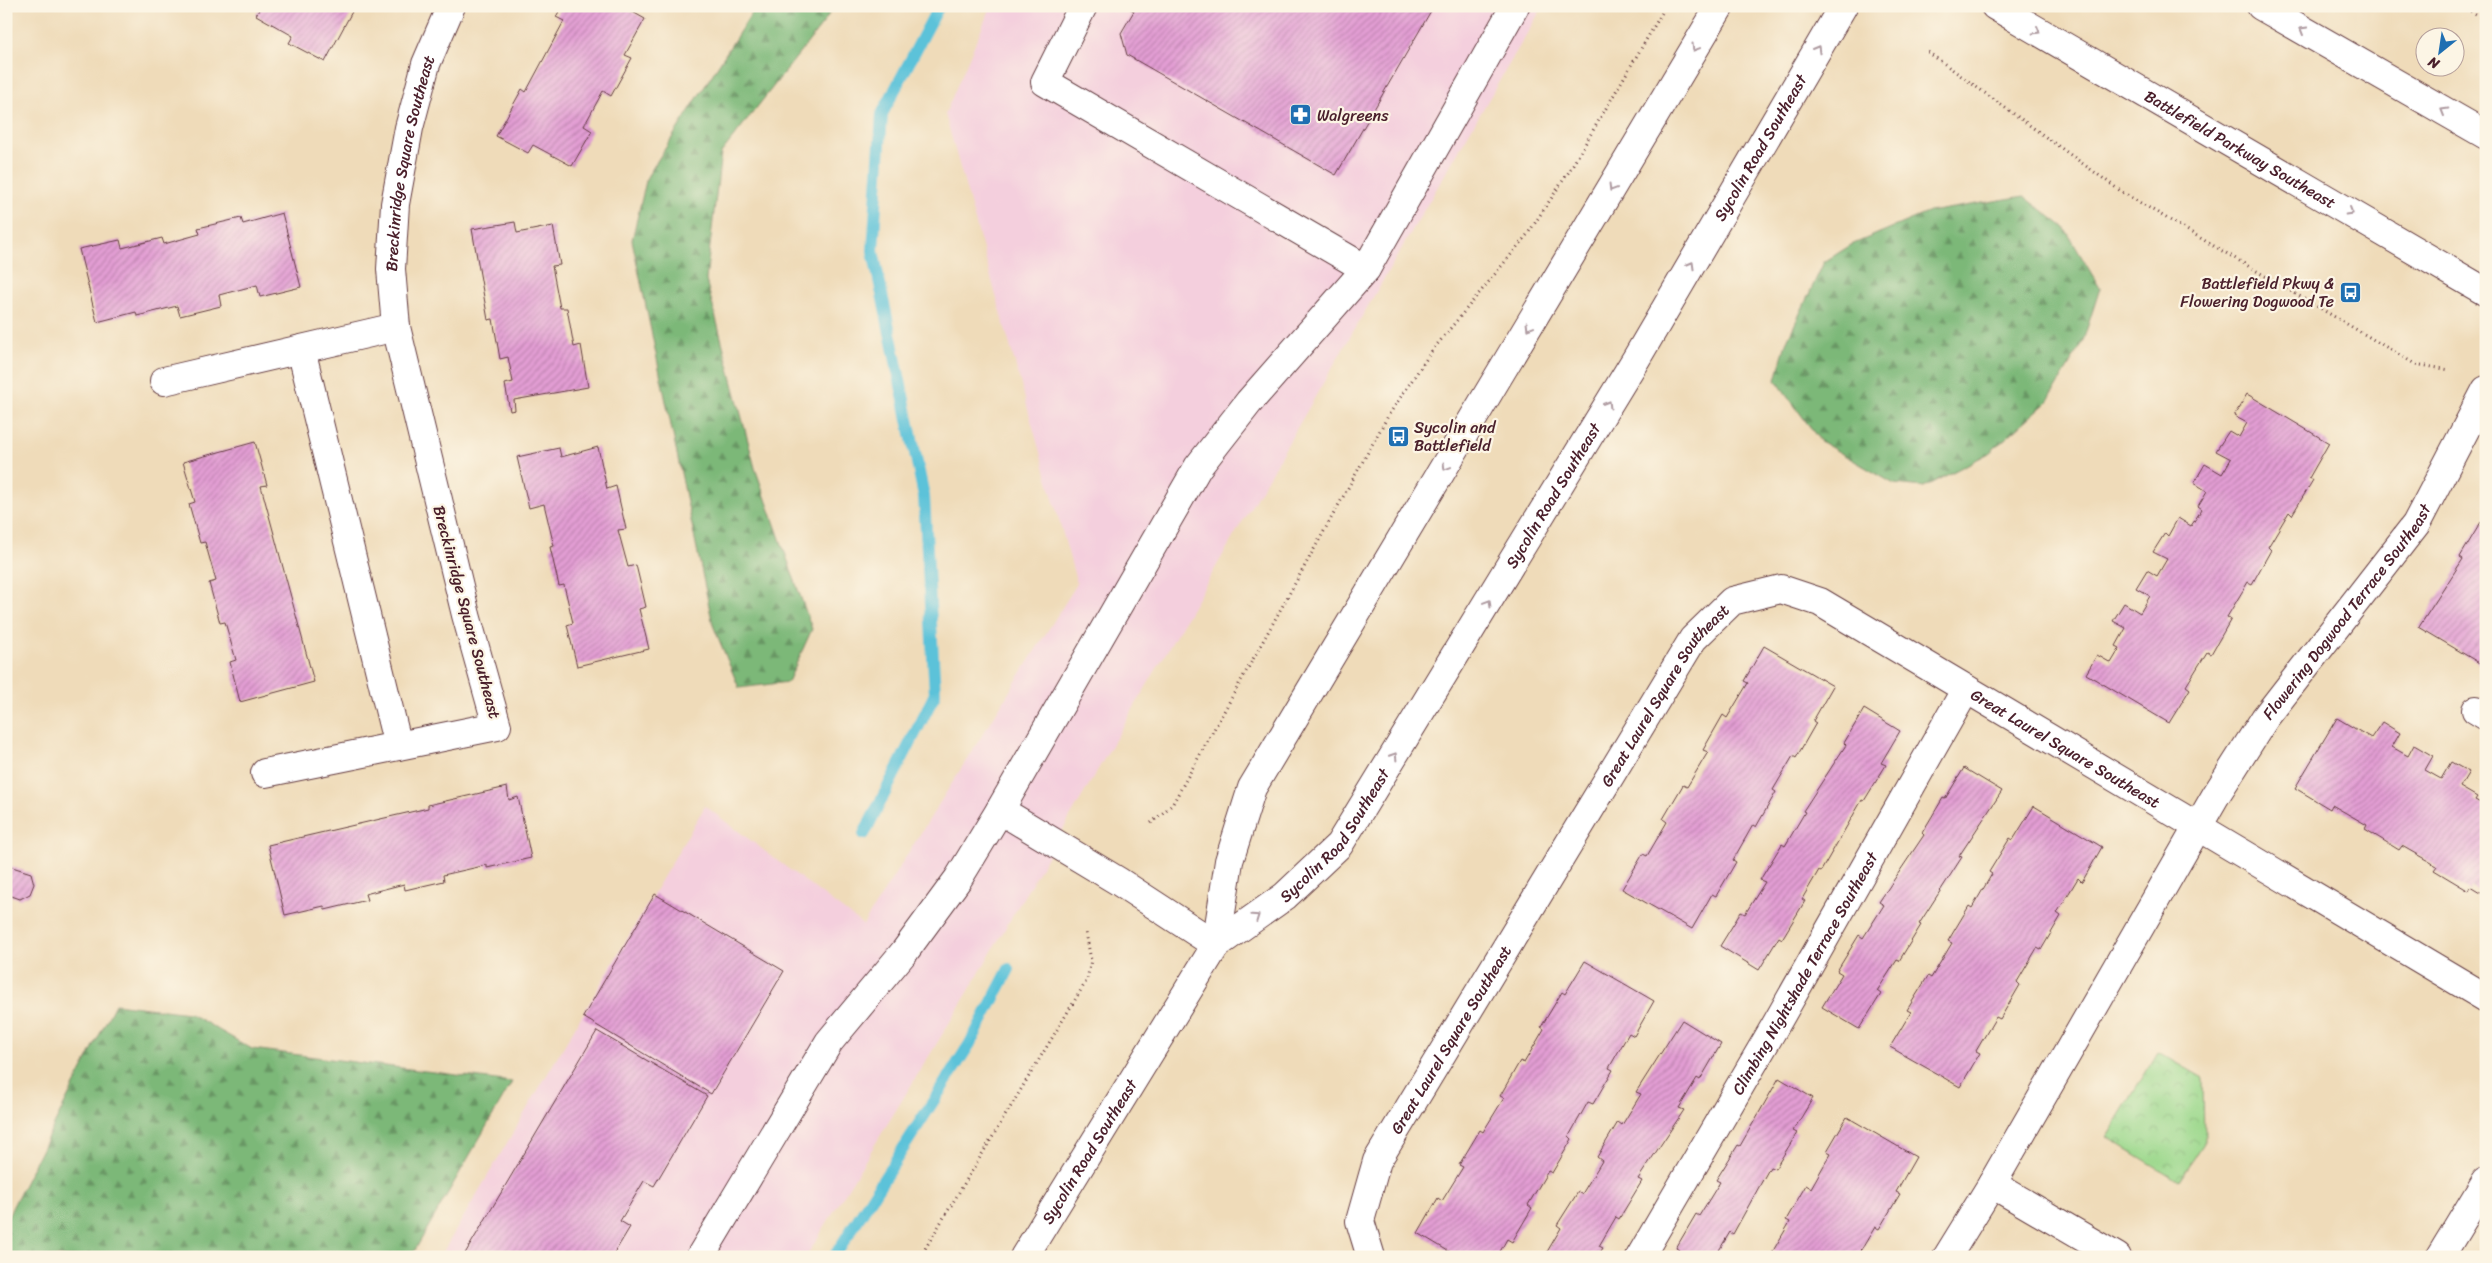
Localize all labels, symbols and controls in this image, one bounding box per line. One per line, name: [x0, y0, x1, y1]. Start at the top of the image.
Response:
one-way arrow: [2032, 24, 2041, 34]
one-way arrow: [2299, 26, 2308, 36]
north arrow: [2414, 28, 2464, 78]
one-way arrow: [1692, 43, 1702, 52]
one-way arrow: [1811, 46, 1821, 55]
text: N: [2423, 49, 2445, 77]
street label: Breckinridge Square Southeast: [376, 50, 443, 272]
street label: Sycolin Road Southeast: [1705, 68, 1815, 227]
street label: Battlefield Parkway Southeast: [2139, 82, 2342, 216]
place label: Walgreens: [1317, 101, 1389, 130]
pharmacy icon: Walgreens: [1289, 103, 1313, 127]
one-way arrow: [2440, 107, 2449, 117]
one-way arrow: [1608, 182, 1618, 191]
one-way arrow: [2345, 206, 2354, 216]
one-way arrow: [1684, 261, 1694, 270]
place label: Battlefield Pkwy & Flowering Dogwood Te: [2180, 269, 2334, 316]
bus stop icon: Battlefield Pkwy & Flowering Dogwood Te: [2338, 280, 2362, 304]
one-way arrow: [1525, 322, 1535, 331]
one-way arrow: [1602, 401, 1612, 410]
place label: Sycolin and Battlefield: [1414, 413, 1497, 460]
street label: Sycolin Road Southeast: [1497, 416, 1609, 574]
bus stop icon: Sycolin and Battlefield: [1386, 424, 1410, 448]
one-way arrow: [1442, 462, 1452, 471]
street label: Flowering Dogwood Terrace Southeast: [2254, 498, 2439, 726]
street label: Breckinridge Square Southeast: [425, 502, 509, 722]
street label: Great Laurel Square Southeast: [1592, 596, 1736, 792]
one-way arrow: [1481, 600, 1491, 609]
street label: Great Laurel Square Southeast: [1965, 680, 2166, 816]
one-way arrow: [1388, 752, 1397, 761]
street label: Sycolin Road Southeast: [1272, 762, 1397, 909]
street label: Climbing Nightshade Terrace Southeast: [1723, 846, 1886, 1100]
one-way arrow: [1250, 914, 1260, 923]
street label: Great Laurel Square Southeast: [1382, 939, 1519, 1140]
street label: Sycolin Road Southeast: [1033, 1073, 1145, 1230]

